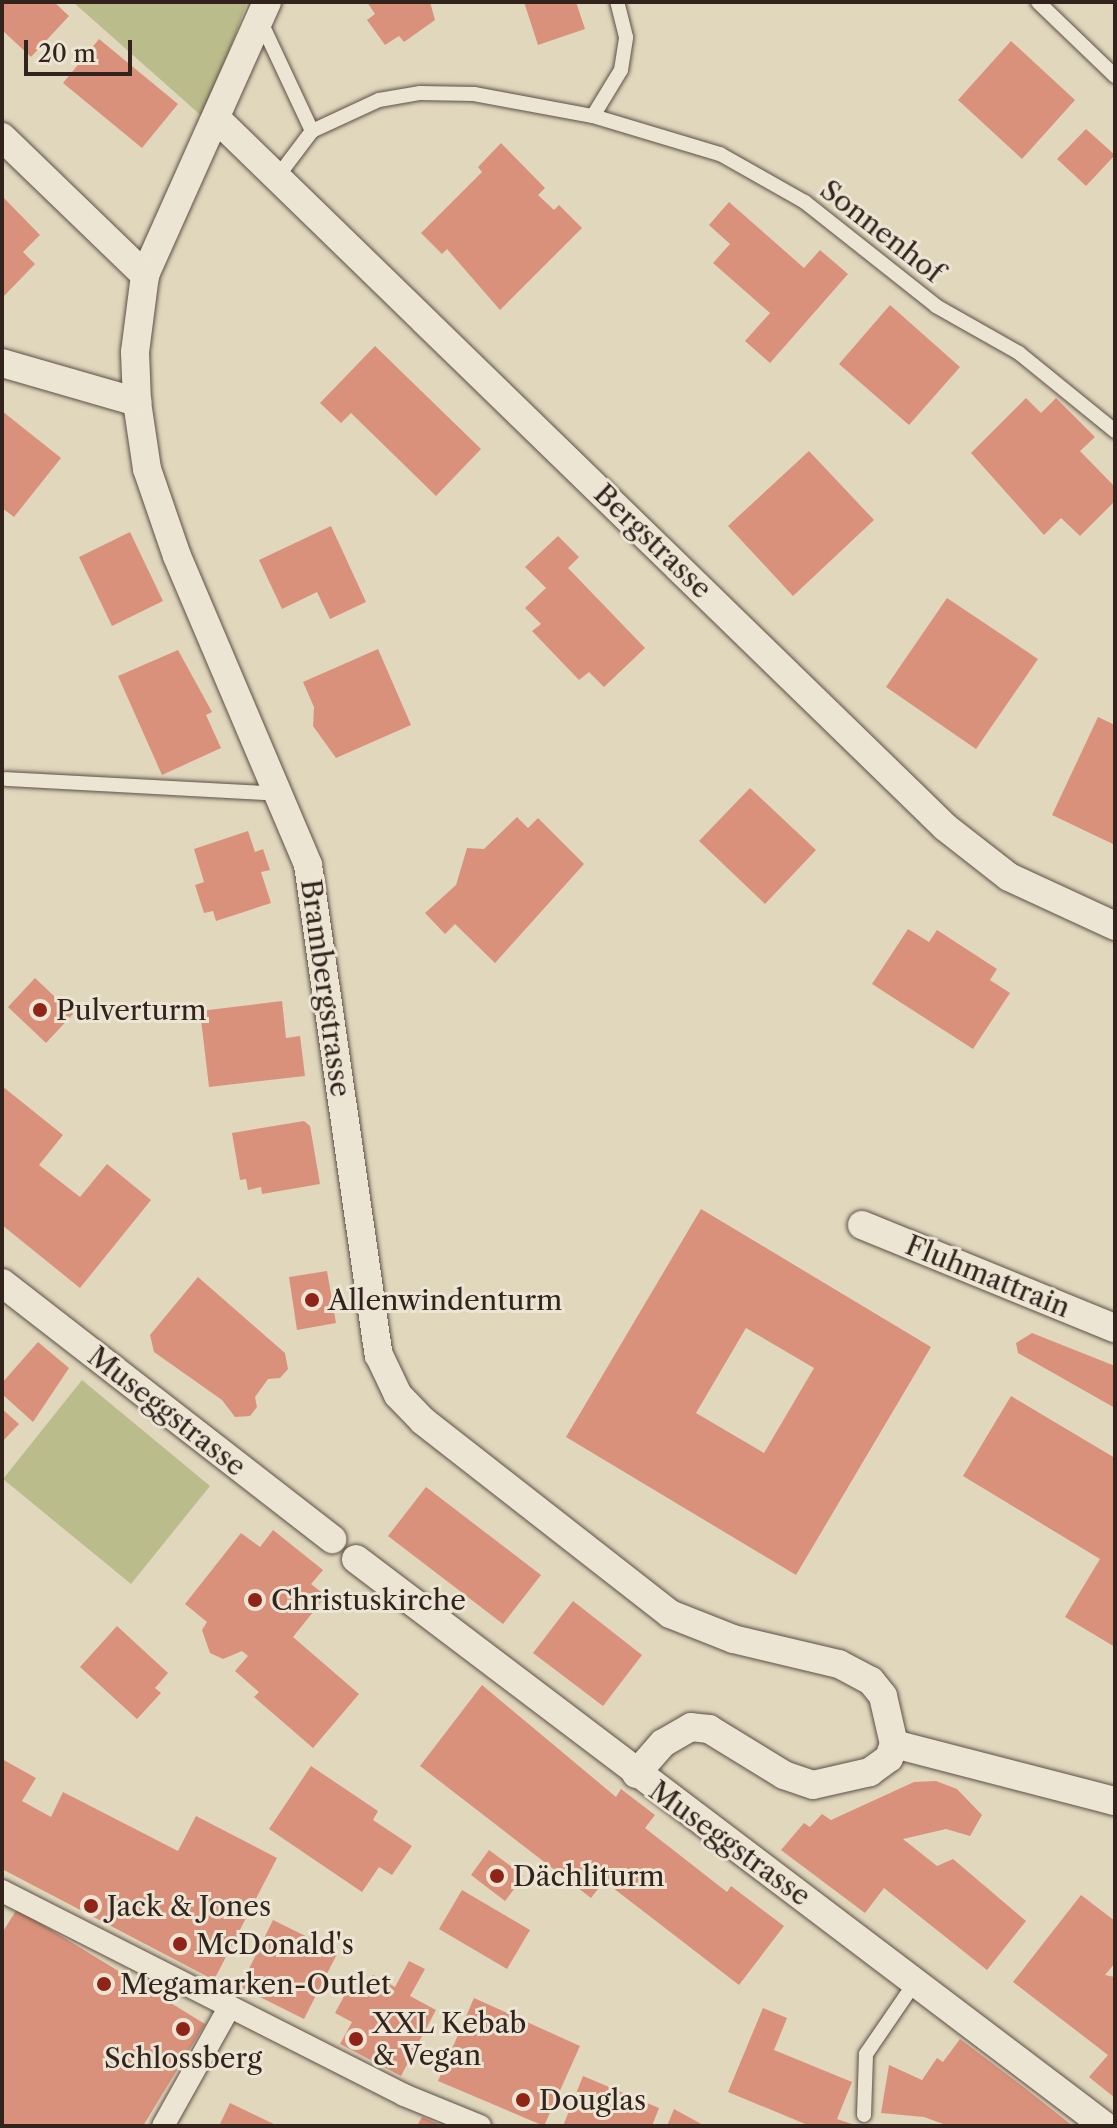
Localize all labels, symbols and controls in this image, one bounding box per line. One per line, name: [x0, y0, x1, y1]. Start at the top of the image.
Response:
scale bar: [28, 24, 136, 74]
text: 20 m: [38, 39, 96, 68]
street label: Sonnenhof: [814, 173, 950, 289]
street label: Bergstrasse: [587, 477, 719, 605]
street label: Brambergstrasse: [294, 877, 358, 1099]
place label: Pulverturm: [56, 993, 207, 1027]
marker: Pulverturm: [31, 1001, 49, 1019]
street label: Fluhmattrain: [901, 1228, 1075, 1324]
place label: Allenwindenturm: [328, 1283, 562, 1317]
marker: Allenwindenturm: [303, 1291, 321, 1309]
street label: Museggstrasse: [81, 1339, 253, 1483]
place label: Christuskirche: [271, 1583, 466, 1617]
marker: Christuskirche: [246, 1591, 264, 1609]
street label: Museggstrasse: [643, 1773, 817, 1913]
place label: Dächliturm: [513, 1859, 665, 1893]
marker: Dächliturm: [488, 1867, 506, 1885]
place label: Jack & Jones: [107, 1889, 272, 1923]
marker: Jack & Jones: [82, 1897, 100, 1915]
place label: McDonald's: [196, 1927, 354, 1961]
marker: McDonald's: [171, 1935, 189, 1953]
place label: Megamarken-Outlet: [120, 1967, 391, 2001]
marker: Megamarken-Outlet: [95, 1975, 113, 1993]
place label: XXL Kebab & Vegan: [372, 2006, 527, 2072]
marker: Schlossberg: [174, 2020, 192, 2038]
marker: XXL Kebab & Vegan: [347, 2030, 365, 2048]
place label: Schlossberg: [104, 2041, 262, 2075]
place label: Douglas: [539, 2083, 646, 2117]
marker: Douglas: [514, 2091, 532, 2109]

